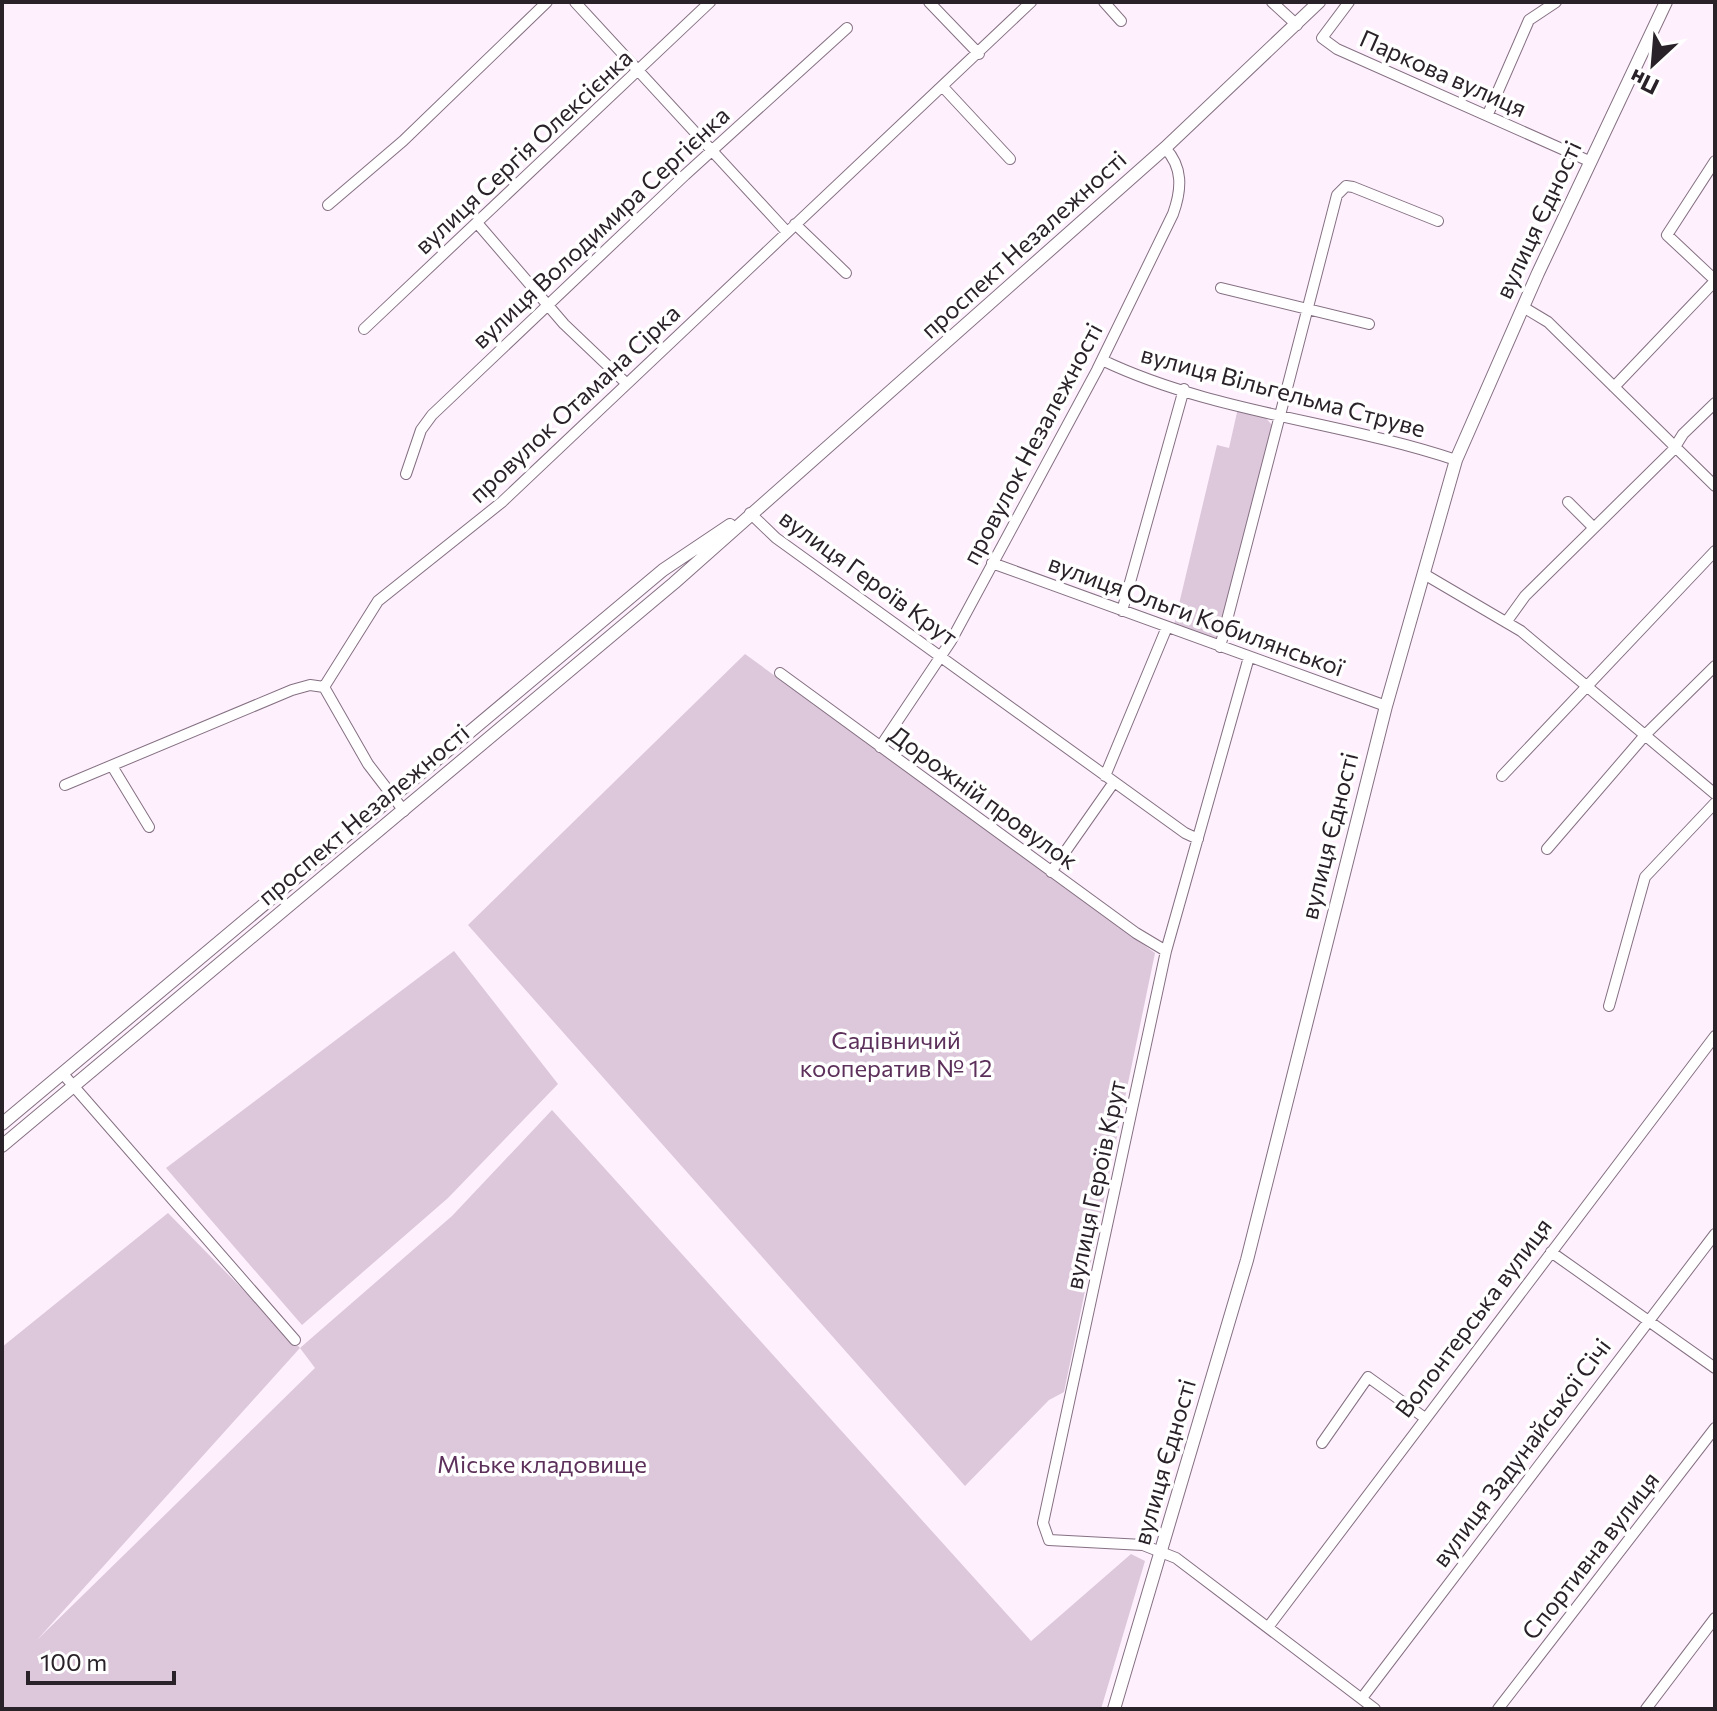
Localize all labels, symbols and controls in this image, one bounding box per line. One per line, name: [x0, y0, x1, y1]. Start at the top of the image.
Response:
street label: Паркова вулиця: [1356, 23, 1531, 122]
north arrow: [1613, 24, 1693, 104]
street label: вулиця Сергія Олексієнка: [408, 42, 638, 259]
text: Пн: [1625, 64, 1663, 101]
street label: вулиця Володимира Сергієнка: [465, 100, 735, 354]
street label: вулиця Єдності: [1488, 136, 1587, 303]
street label: проспект Незалежності: [914, 144, 1132, 344]
street label: провулок Отамана Сірка: [463, 298, 685, 508]
street label: провулок Незалежності: [956, 317, 1108, 569]
street label: вулиця Вільгельма Струве: [1138, 339, 1429, 442]
street label: вулиця Героїв Крут: [774, 502, 964, 651]
street label: вулиця Ольги Кобилянської: [1045, 548, 1349, 682]
street label: проспект Незалежності: [252, 717, 474, 911]
street label: Дорожній провулок: [884, 719, 1084, 875]
street label: вулиця Єдності: [1294, 749, 1363, 922]
park label: Садівничий кооператив № 12: [800, 1025, 992, 1082]
street label: вулиця Героїв Крут: [1058, 1078, 1131, 1292]
street label: Волонтерська вулиця: [1388, 1212, 1557, 1422]
street label: вулиця Задунайської Січі: [1425, 1332, 1616, 1572]
street label: вулиця Єдності: [1126, 1375, 1201, 1548]
park label: Міське кладовище: [437, 1449, 647, 1478]
street label: Спортивна вулиця: [1515, 1465, 1664, 1645]
scale bar: [28, 1635, 174, 1685]
text: 100 m: [40, 1647, 107, 1676]

